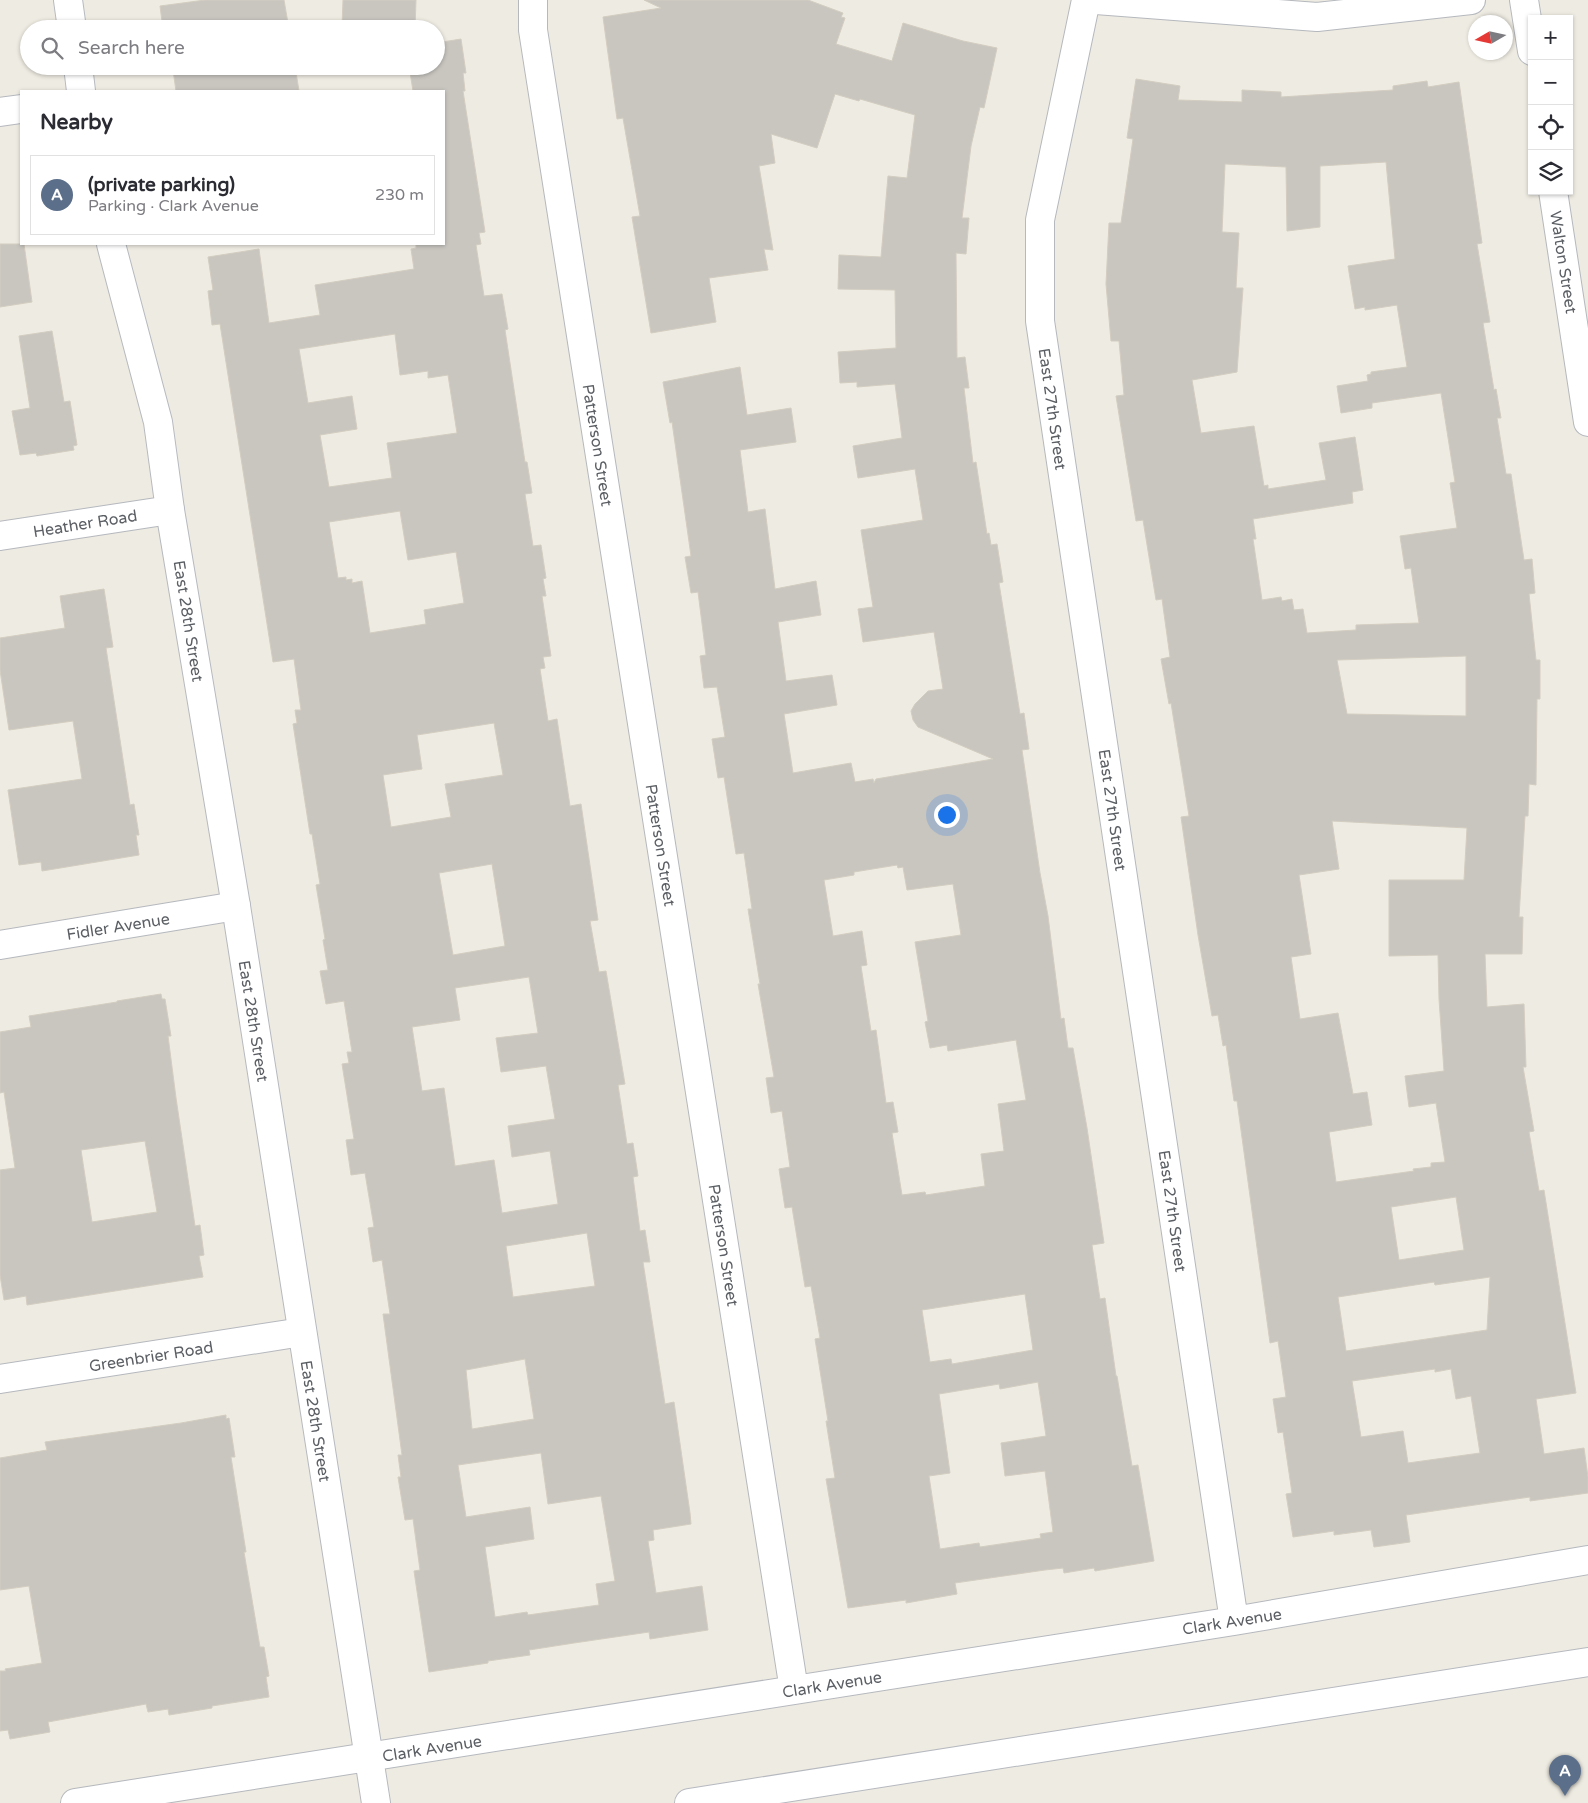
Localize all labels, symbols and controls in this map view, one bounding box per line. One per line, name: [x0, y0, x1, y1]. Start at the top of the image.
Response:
north arrow: [1468, 15, 1513, 60]
map controls: [1528, 15, 1573, 195]
button: +: [1528, 15, 1573, 60]
search box: [20, 20, 445, 75]
icon: search: [38, 34, 66, 62]
text: Search here: [78, 37, 185, 59]
button: −: [1528, 60, 1573, 105]
button: locate: [1528, 105, 1573, 150]
text: Nearby: [40, 110, 113, 135]
button: layers: [1528, 150, 1573, 195]
text: (private parking): [88, 174, 235, 196]
text: A: [51, 185, 63, 205]
text: 230 m: [375, 185, 424, 205]
text: Parking · Clark Avenue: [88, 196, 259, 216]
street label: Walton Street: [1545, 209, 1581, 315]
street label: East 27th Street: [1034, 347, 1070, 471]
street label: Patterson Street: [577, 383, 617, 508]
street label: Heather Road: [32, 506, 139, 542]
street label: East 28th Street: [169, 559, 207, 683]
street label: East 27th Street: [1094, 748, 1130, 872]
street label: Patterson Street: [640, 783, 680, 908]
your location: [934, 802, 960, 828]
street label: Fidler Avenue: [65, 909, 171, 945]
street label: East 28th Street: [234, 959, 272, 1083]
street label: East 27th Street: [1154, 1149, 1190, 1273]
street label: Patterson Street: [703, 1183, 743, 1308]
street label: Greenbrier Road: [88, 1337, 215, 1377]
street label: East 28th Street: [296, 1359, 334, 1483]
street label: Clark Avenue: [1181, 1604, 1283, 1640]
street label: Clark Avenue: [781, 1667, 883, 1703]
street label: Clark Avenue: [381, 1731, 483, 1767]
pin: A: [1549, 1755, 1581, 1796]

